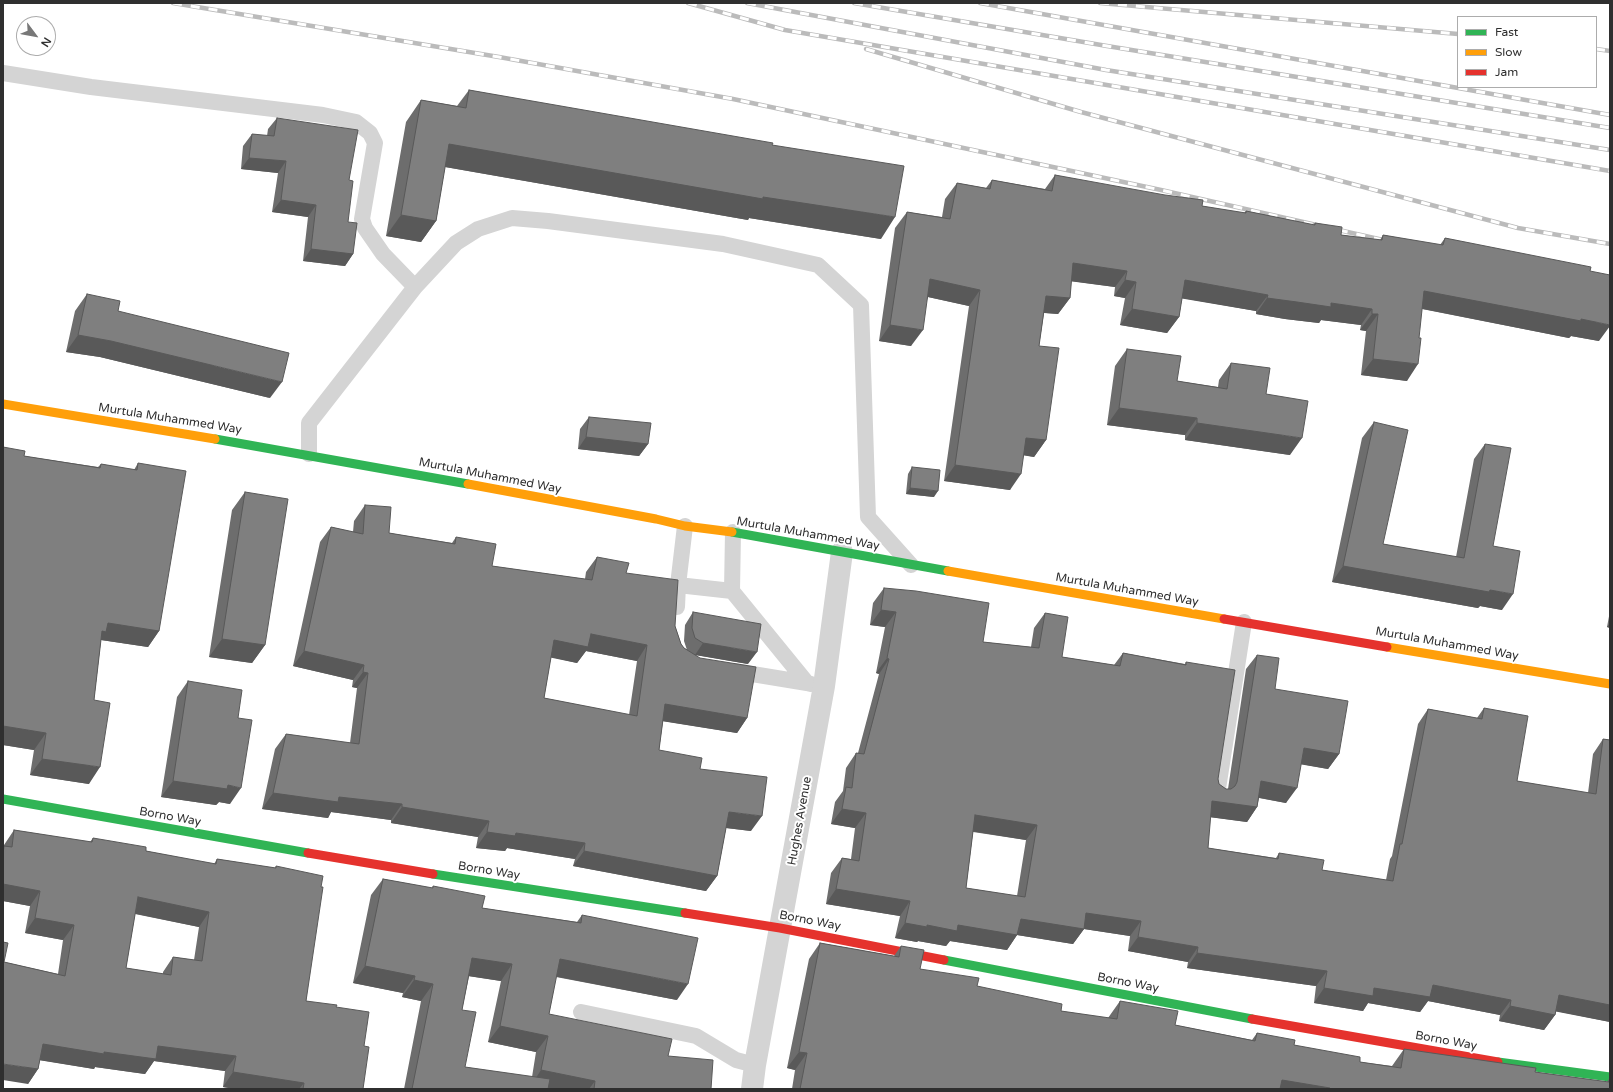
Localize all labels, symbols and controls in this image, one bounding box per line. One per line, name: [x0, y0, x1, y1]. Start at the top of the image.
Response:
north arrow: [16, 16, 56, 56]
legend: [1457, 16, 1597, 88]
text: Fast: [1495, 25, 1518, 39]
text: N: [38, 35, 54, 49]
text: Slow: [1495, 45, 1522, 59]
text: Jam: [1495, 65, 1518, 79]
street label: Murtula Muhammed Way: [97, 401, 243, 437]
street label: Murtula Muhammed Way: [417, 455, 563, 497]
street label: Murtula Muhammed Way: [735, 514, 881, 554]
street label: Murtula Muhammed Way: [1054, 570, 1200, 610]
street label: Murtula Muhammed Way: [1374, 624, 1520, 664]
street label: Hughes Avenue: [785, 776, 815, 866]
street label: Borno Way: [138, 804, 202, 830]
street label: Borno Way: [457, 859, 521, 883]
street label: Borno Way: [778, 908, 842, 934]
street label: Borno Way: [1096, 970, 1160, 996]
street label: Borno Way: [1414, 1028, 1478, 1054]

